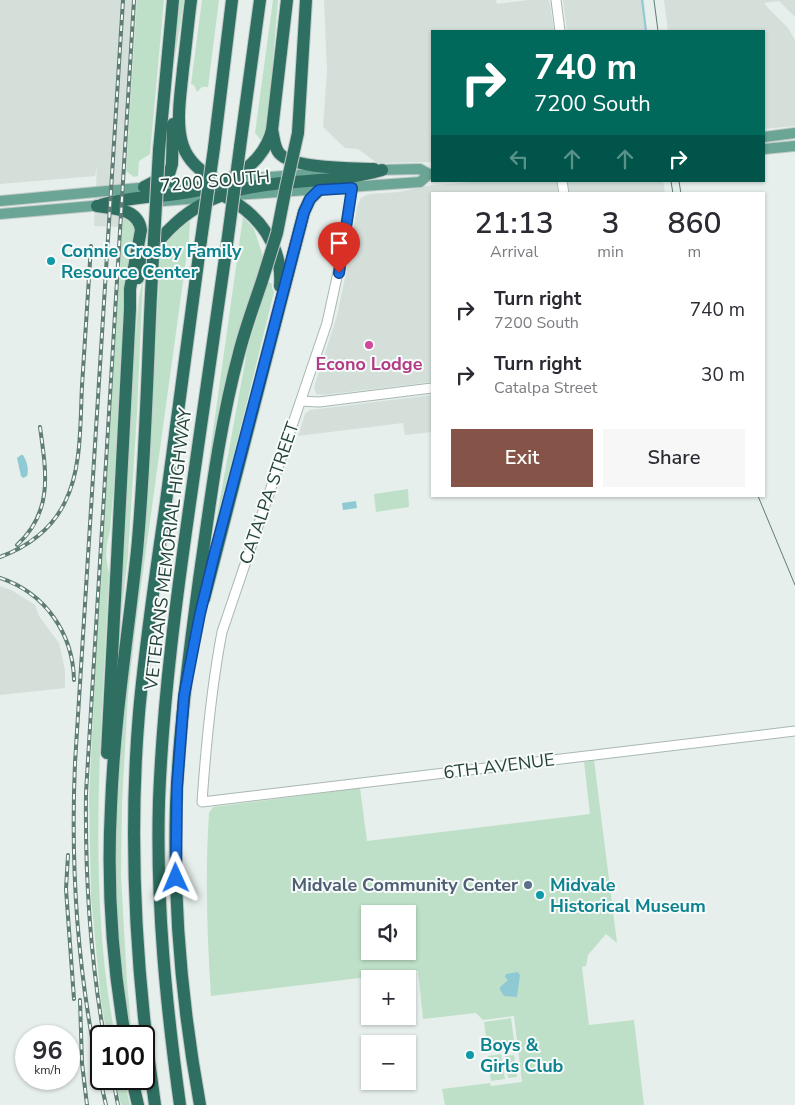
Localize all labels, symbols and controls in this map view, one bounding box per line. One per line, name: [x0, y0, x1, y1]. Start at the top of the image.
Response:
text: 740 m: [534, 44, 637, 91]
icon: right: [451, 50, 516, 115]
text: 7200 South: [534, 89, 651, 119]
icon: left: [505, 145, 533, 173]
icon: ahead: [558, 145, 586, 173]
icon: ahead: [611, 145, 639, 173]
icon: right: [664, 145, 692, 173]
street label: 7200 SOUTH: [159, 164, 271, 198]
text: 21:13: [475, 203, 554, 244]
text: 3: [602, 203, 620, 244]
text: 860: [667, 203, 721, 244]
pin: [318, 222, 360, 273]
icon: arrive: [325, 229, 353, 257]
place label: Connie Crosby Family Resource Center: [61, 239, 242, 284]
text: Arrival: [490, 241, 538, 263]
text: min: [597, 241, 624, 263]
text: m: [688, 241, 701, 263]
marker: Connie Crosby Family Resource Center: [45, 255, 57, 267]
text: Turn right: [494, 286, 581, 312]
icon: right: [451, 296, 479, 324]
text: 740 m: [690, 297, 745, 323]
text: 7200 South: [494, 312, 579, 334]
marker: Econo Lodge: [363, 339, 375, 351]
text: Turn right: [494, 351, 581, 377]
place label: Econo Lodge: [316, 352, 423, 376]
icon: right: [451, 361, 479, 389]
text: 30 m: [701, 362, 745, 388]
text: Catalpa Street: [494, 377, 597, 399]
street label: VETERANS MEMORIAL HIGHWAY: [139, 406, 197, 692]
street label: CATALPA STREET: [233, 418, 305, 567]
button: Exit: [451, 429, 593, 487]
button: Share: [603, 429, 745, 487]
street label: 6TH AVENUE: [442, 747, 556, 785]
position arrow: [149, 851, 201, 903]
place label: Midvale Community Center: [292, 873, 518, 897]
place label: Midvale Historical Museum: [550, 873, 706, 918]
marker: Midvale Community Center: [522, 879, 534, 891]
marker: Midvale Historical Museum: [534, 889, 546, 901]
map controls: [361, 905, 416, 1090]
button: sound: [361, 905, 416, 960]
button: +: [361, 970, 416, 1025]
speed limit sign: 100: [90, 1025, 155, 1090]
place label: Boys & Girls Club: [480, 1033, 564, 1078]
text: 96: [32, 1034, 63, 1068]
button: −: [361, 1035, 416, 1090]
marker: Boys & Girls Club: [464, 1049, 476, 1061]
text: km/h: [34, 1062, 61, 1078]

